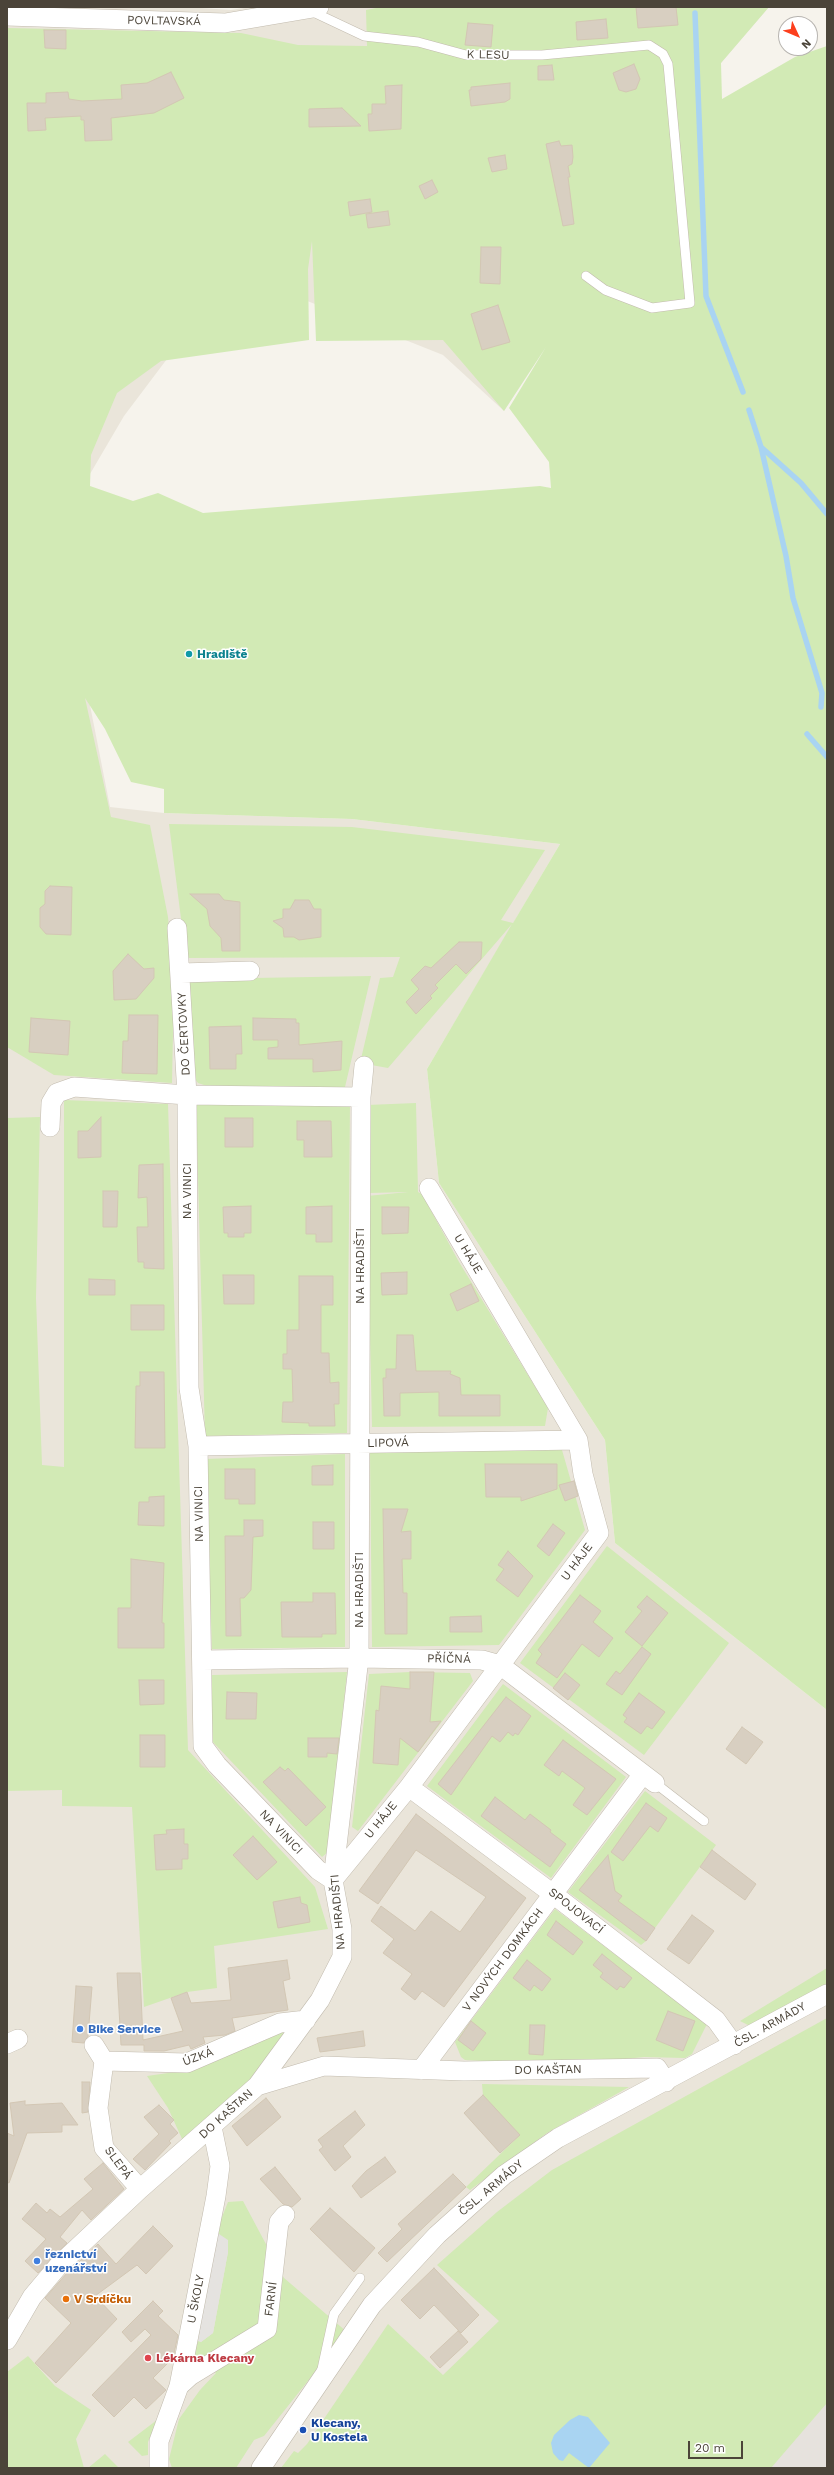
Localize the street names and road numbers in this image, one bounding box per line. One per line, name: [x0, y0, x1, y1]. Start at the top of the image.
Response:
street label: POVLTAVSKÁ: [127, 13, 201, 29]
street label: K LESU: [466, 47, 510, 63]
street label: DO ČERTOVKY: [175, 992, 193, 1076]
street label: NA VINICI: [180, 1163, 194, 1219]
street label: NA HRADIŠTI: [353, 1228, 367, 1304]
street label: U HÁJE: [451, 1232, 485, 1276]
street label: LIPOVÁ: [367, 1435, 409, 1451]
street label: NA VINICI: [191, 1486, 207, 1542]
street label: U HÁJE: [558, 1540, 596, 1584]
street label: NA HRADIŠTI: [352, 1552, 366, 1628]
street label: PŘÍČNÁ: [427, 1651, 471, 1667]
street label: U HÁJE: [362, 1798, 400, 1842]
street label: NA VINICI: [256, 1807, 306, 1857]
street label: NA HRADIŠTI: [328, 1874, 348, 1950]
street label: SPOJOVACÍ: [546, 1885, 606, 1937]
street label: V NOVÝCH DOMKÁCH: [460, 1906, 546, 2014]
street label: ČSL. ARMÁDY: [732, 1999, 808, 2051]
street label: ÚZKÁ: [181, 2045, 215, 2069]
street label: DO KAŠTAN: [514, 2062, 582, 2078]
street label: DO KAŠTAN: [196, 2086, 256, 2142]
street label: SLEPÁ: [101, 2144, 135, 2182]
street label: ČSL. ARMÁDY: [456, 2157, 526, 2219]
street label: U ŠKOLY: [184, 2273, 208, 2325]
street label: FARNÍ: [262, 2281, 280, 2317]

